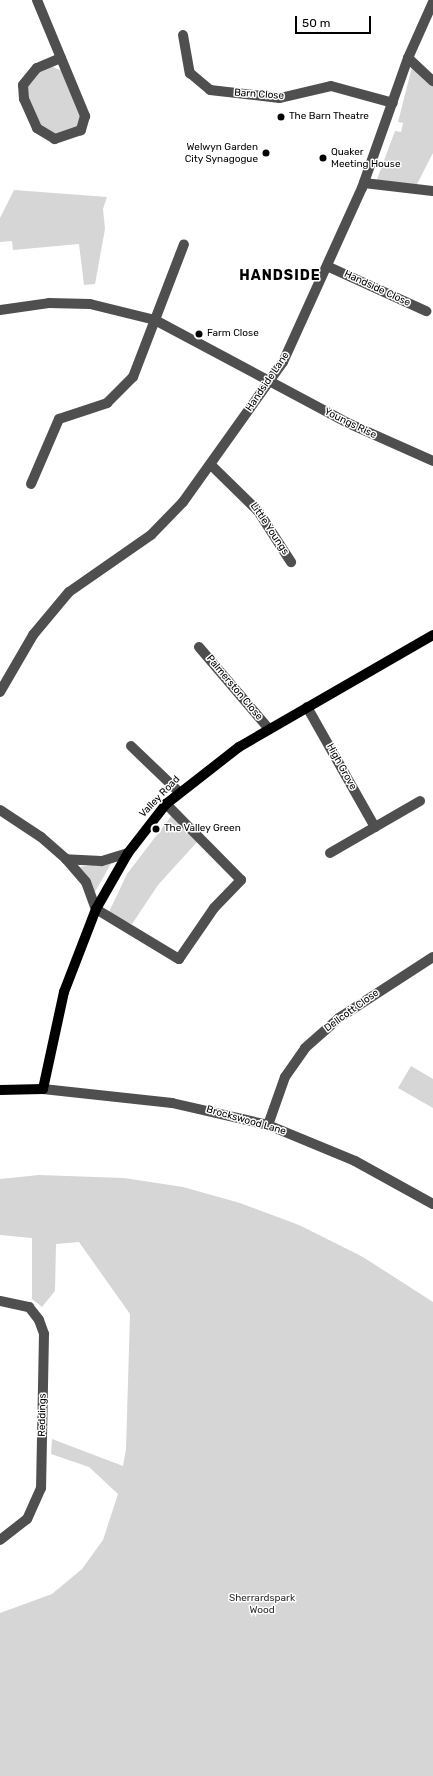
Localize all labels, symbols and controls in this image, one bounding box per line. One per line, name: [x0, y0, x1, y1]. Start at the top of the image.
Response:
scale bar: [297, 8, 373, 34]
text: 50 m: [302, 16, 330, 30]
street label: Barn Close: [234, 87, 284, 103]
place label: The Barn Theatre: [289, 111, 369, 123]
marker: The Barn Theatre: [276, 112, 286, 122]
place label: Welwyn Garden City Synagogue: [184, 141, 258, 164]
place label: Quaker Meeting House: [331, 146, 401, 170]
marker: Welwyn Garden City Synagogue: [261, 148, 271, 158]
marker: Quaker Meeting House: [318, 153, 328, 163]
district label: HANDSIDE: [239, 268, 321, 284]
street label: Handside Close: [342, 268, 412, 310]
place label: Farm Close: [207, 328, 259, 340]
marker: Farm Close: [194, 329, 204, 339]
street label: Handside Lane: [244, 350, 292, 414]
street label: Youngs Rise: [322, 406, 378, 442]
street label: Little Youngs: [247, 500, 291, 558]
street label: Palmerston Close: [203, 653, 265, 723]
street label: High Grove: [323, 742, 359, 792]
street label: Valley Road: [137, 774, 183, 820]
place label: The Valley Green: [164, 823, 241, 835]
marker: The Valley Green: [151, 824, 161, 834]
street label: Dellcott Close: [322, 987, 382, 1035]
street label: Brockswood Lane: [205, 1104, 287, 1138]
street label: Reddings: [37, 1393, 49, 1437]
park label: Sherrardspark Wood: [229, 1592, 295, 1616]

